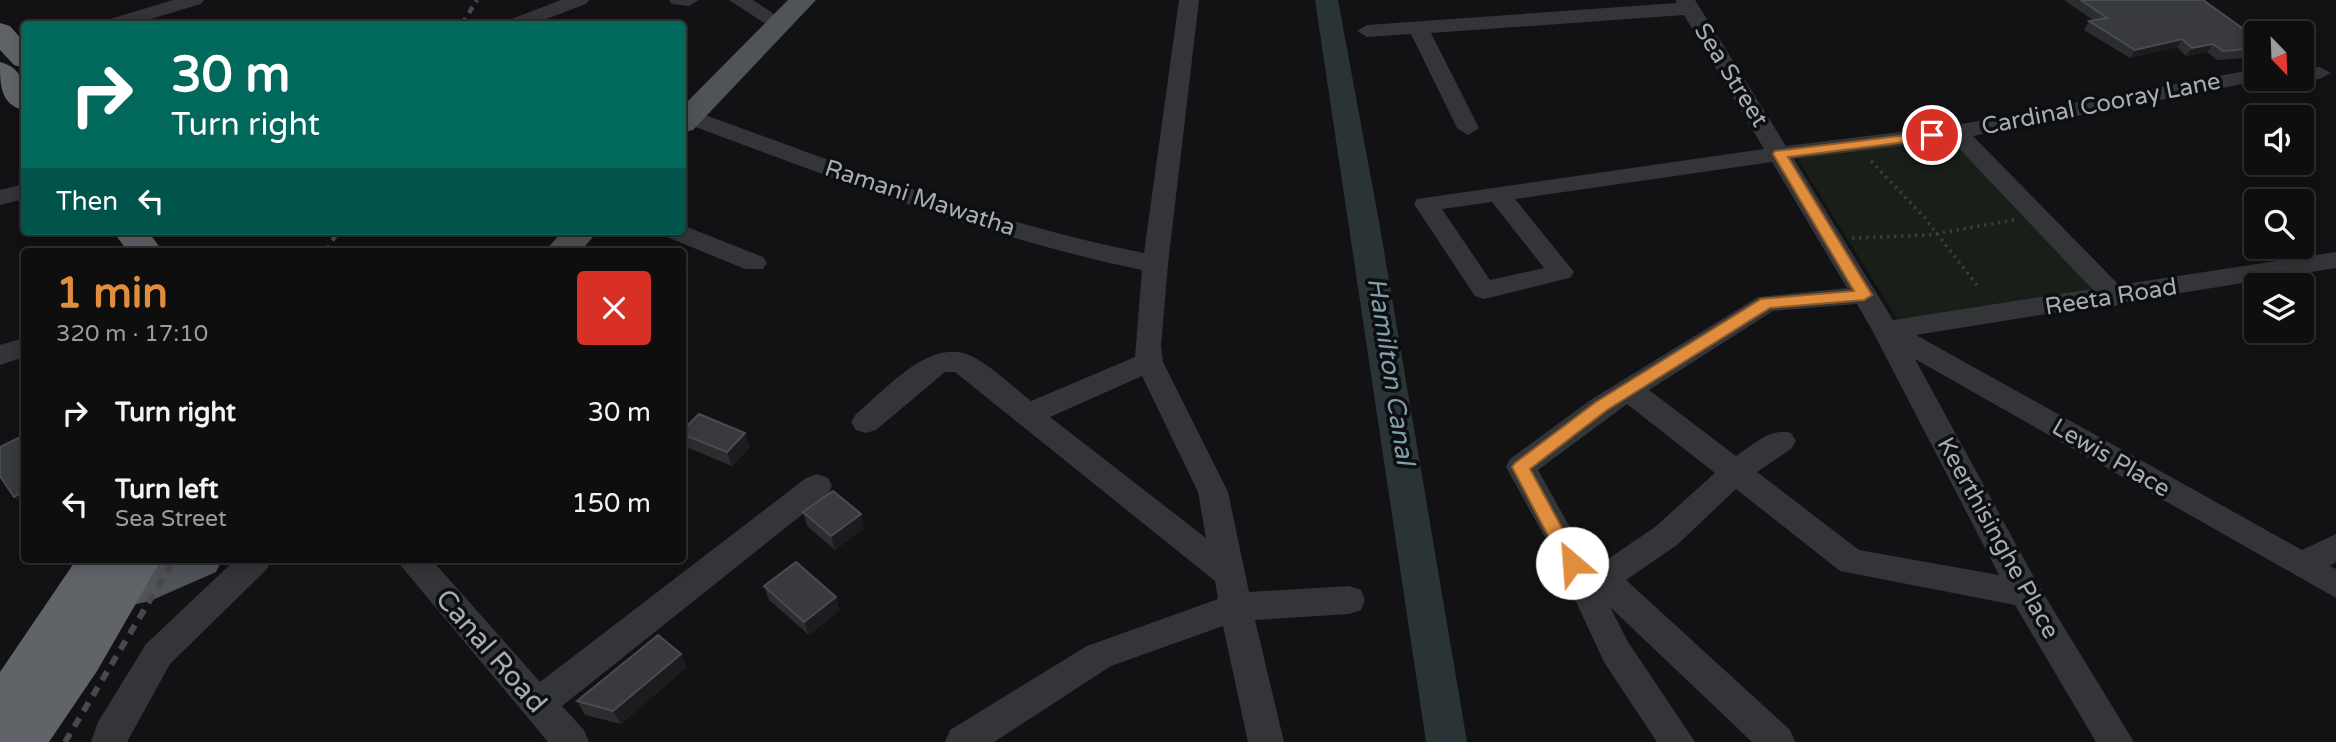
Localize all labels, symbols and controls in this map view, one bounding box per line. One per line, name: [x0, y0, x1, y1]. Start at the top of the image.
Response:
street label: Sea Street: [1688, 18, 1774, 132]
north arrow: [2244, 21, 2314, 91]
map controls: [2244, 21, 2314, 343]
text: 30 m: [171, 46, 290, 105]
icon: right: [56, 49, 147, 140]
street label: Cardinal Cooray Lane: [1979, 67, 2223, 141]
pin: [1902, 105, 1962, 165]
button: sound: [2244, 105, 2314, 175]
text: Turn right: [171, 106, 320, 144]
icon: arrive: [1913, 116, 1951, 154]
street label: Ramani Mawatha: [821, 154, 1019, 242]
icon: left: [132, 182, 170, 220]
text: Then: [56, 186, 118, 217]
button: search: [2244, 189, 2314, 259]
text: 1 min: [56, 268, 168, 319]
button: close: [577, 271, 651, 345]
street label: Reeta Road: [2043, 272, 2179, 322]
button: layers: [2244, 273, 2314, 343]
water label: Hamilton Canal: [1361, 275, 1422, 470]
text: 320 m · 17:10: [56, 320, 208, 348]
icon: right: [56, 394, 94, 432]
text: Turn right: [115, 397, 236, 428]
text: 30 m: [588, 397, 651, 428]
street label: Lewis Place: [2047, 413, 2175, 503]
street label: Keerthisinghe Place: [1931, 432, 2065, 644]
text: Turn left: [115, 474, 218, 505]
icon: left: [56, 485, 94, 523]
text: 150 m: [571, 488, 651, 519]
text: Sea Street: [115, 505, 227, 533]
position arrow: [1535, 526, 1609, 600]
street label: Canal Road: [428, 582, 554, 720]

